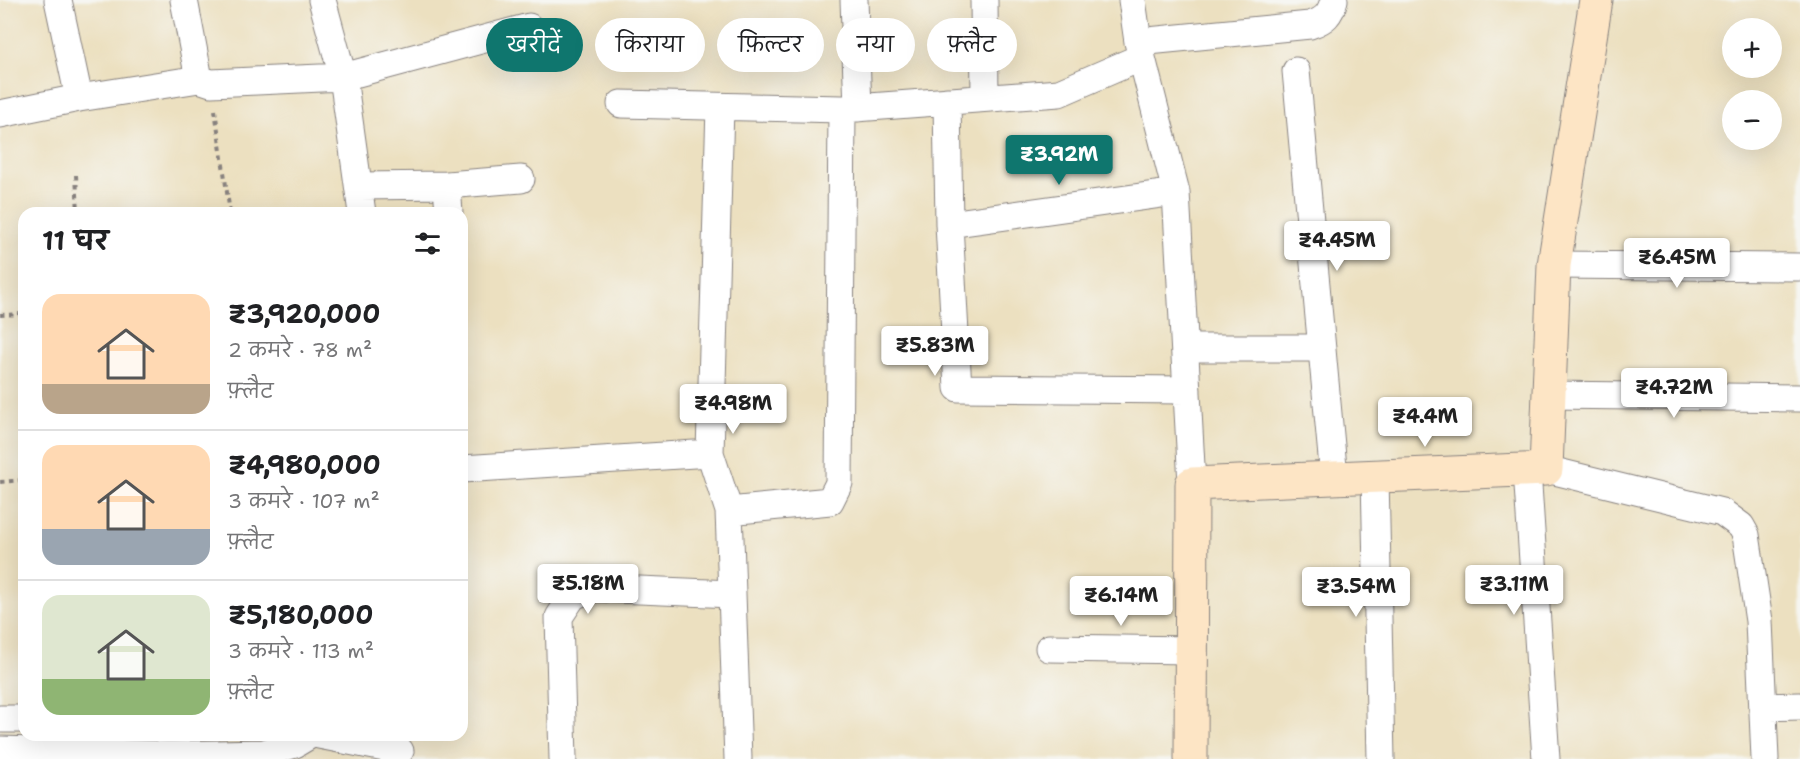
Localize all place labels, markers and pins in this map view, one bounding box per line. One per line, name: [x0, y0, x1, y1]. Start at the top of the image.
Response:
pin: ₹3.92M: [1010, 135, 1108, 186]
pin: ₹4.45M: [1288, 221, 1386, 272]
pin: ₹6.45M: [1628, 238, 1726, 289]
pin: ₹5.83M: [886, 326, 984, 377]
pin: ₹4.72M: [1625, 368, 1723, 419]
pin: ₹4.98M: [684, 384, 782, 435]
pin: ₹4.4M: [1383, 397, 1467, 448]
pin: ₹5.18M: [539, 564, 637, 615]
pin: ₹3.11M: [1465, 565, 1563, 616]
pin: ₹3.54M: [1307, 567, 1405, 618]
pin: ₹6.14M: [1072, 576, 1170, 627]

